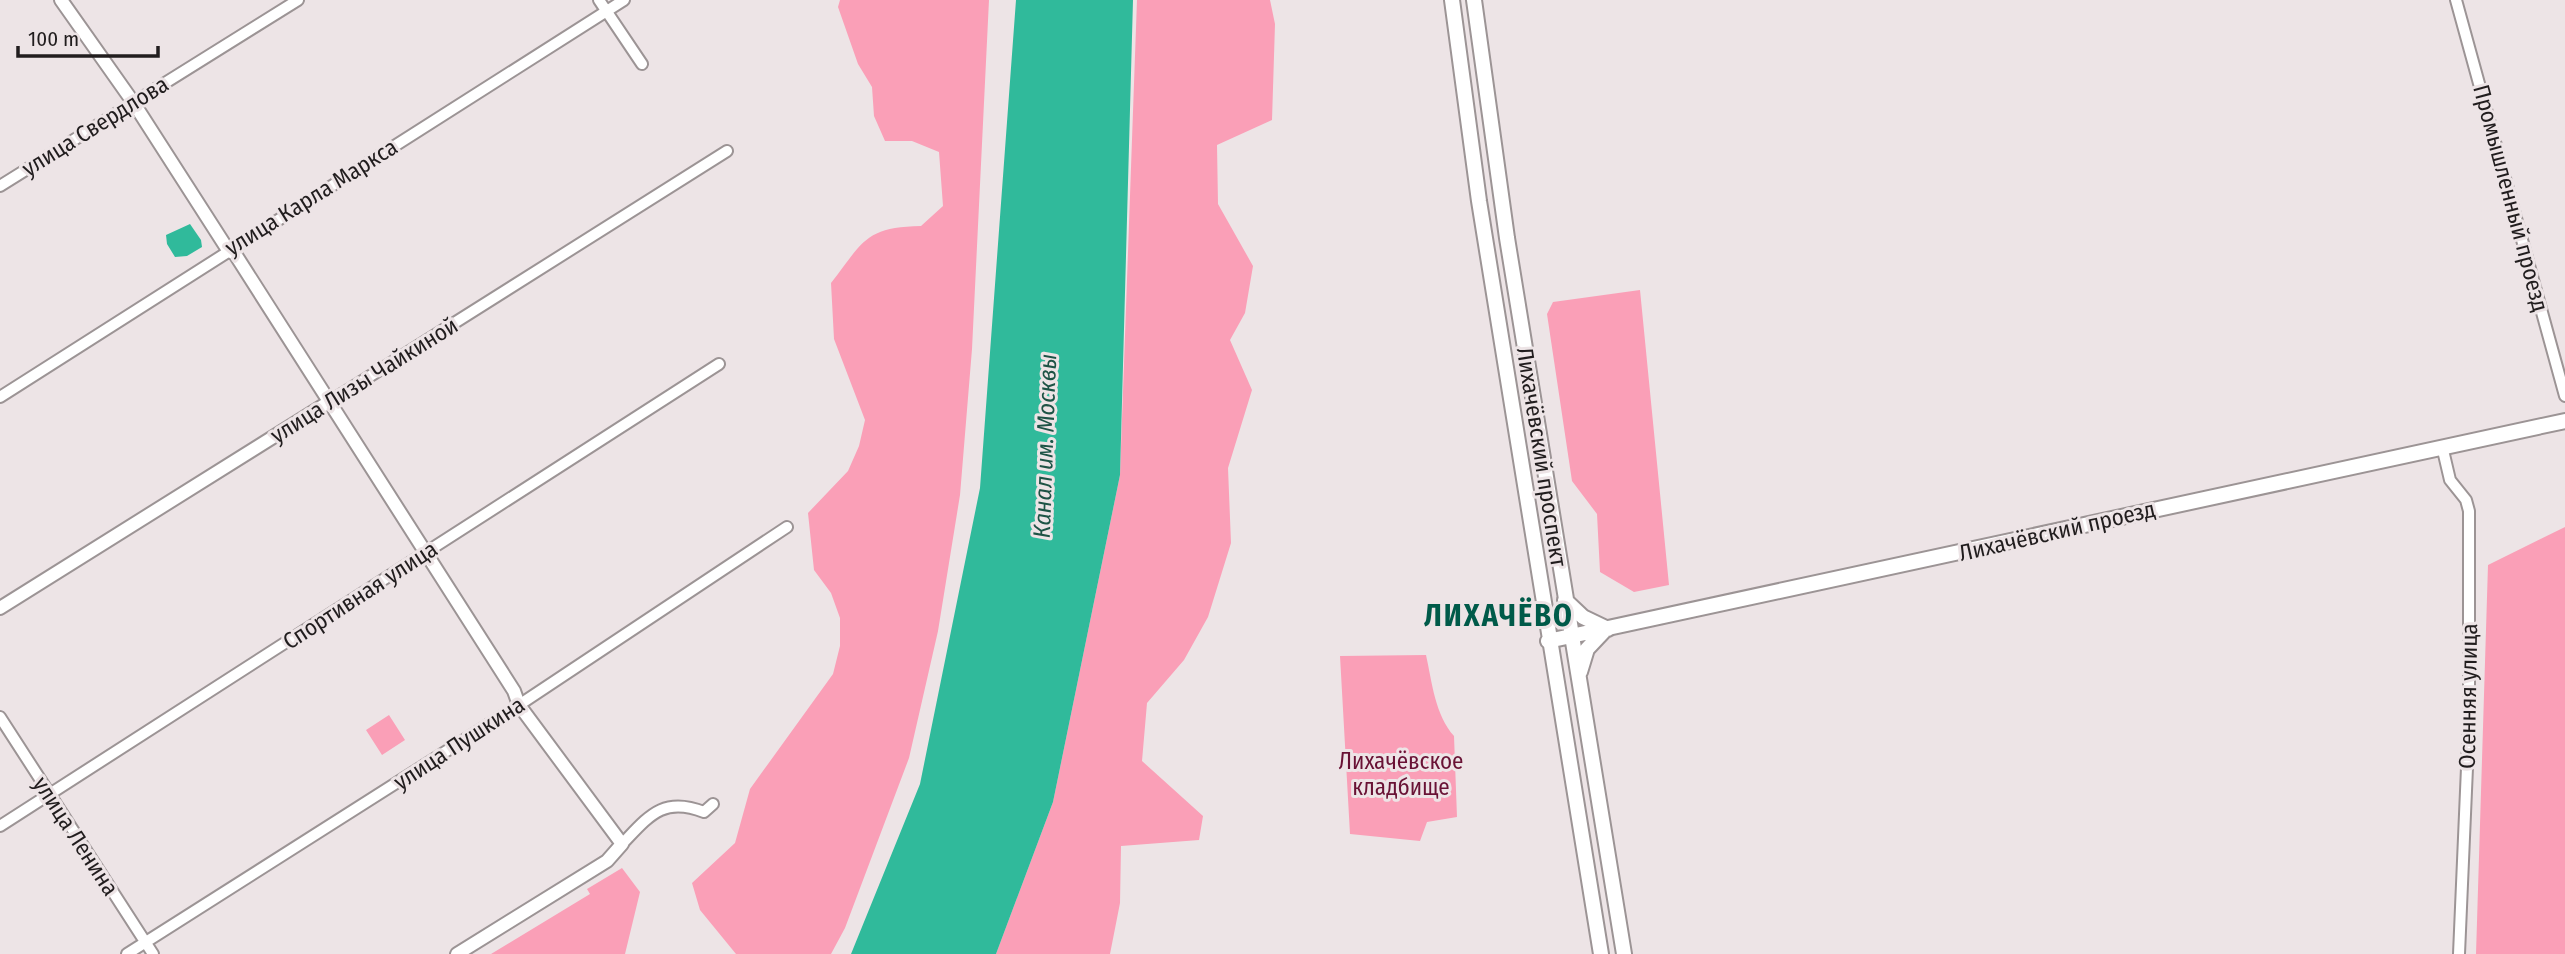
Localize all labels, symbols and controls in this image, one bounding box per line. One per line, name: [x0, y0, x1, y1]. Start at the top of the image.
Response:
scale bar: [18, 14, 158, 58]
text: 100 m: [28, 26, 79, 52]
street label: улица Свердлова: [17, 70, 173, 182]
street label: Промышленный проезд: [2467, 82, 2555, 314]
street label: улица Карла Маркса: [220, 133, 402, 261]
street label: улица Лизы Чайкиной: [265, 311, 463, 449]
street label: Лихачёвский проспект: [1511, 345, 1573, 569]
water label: Канал им. Москвы: [1028, 353, 1062, 539]
street label: Лихачёвский проезд: [1956, 495, 2158, 567]
street label: Спортивная улица: [277, 535, 443, 655]
district label: ЛИХАЧЁВО: [1424, 597, 1574, 634]
street label: Осенняя улица: [2453, 623, 2483, 769]
street label: улица Пушкина: [388, 690, 530, 796]
park label: Лихачёвское кладбище: [1339, 747, 1463, 801]
street label: улица Ленина: [27, 771, 125, 901]

